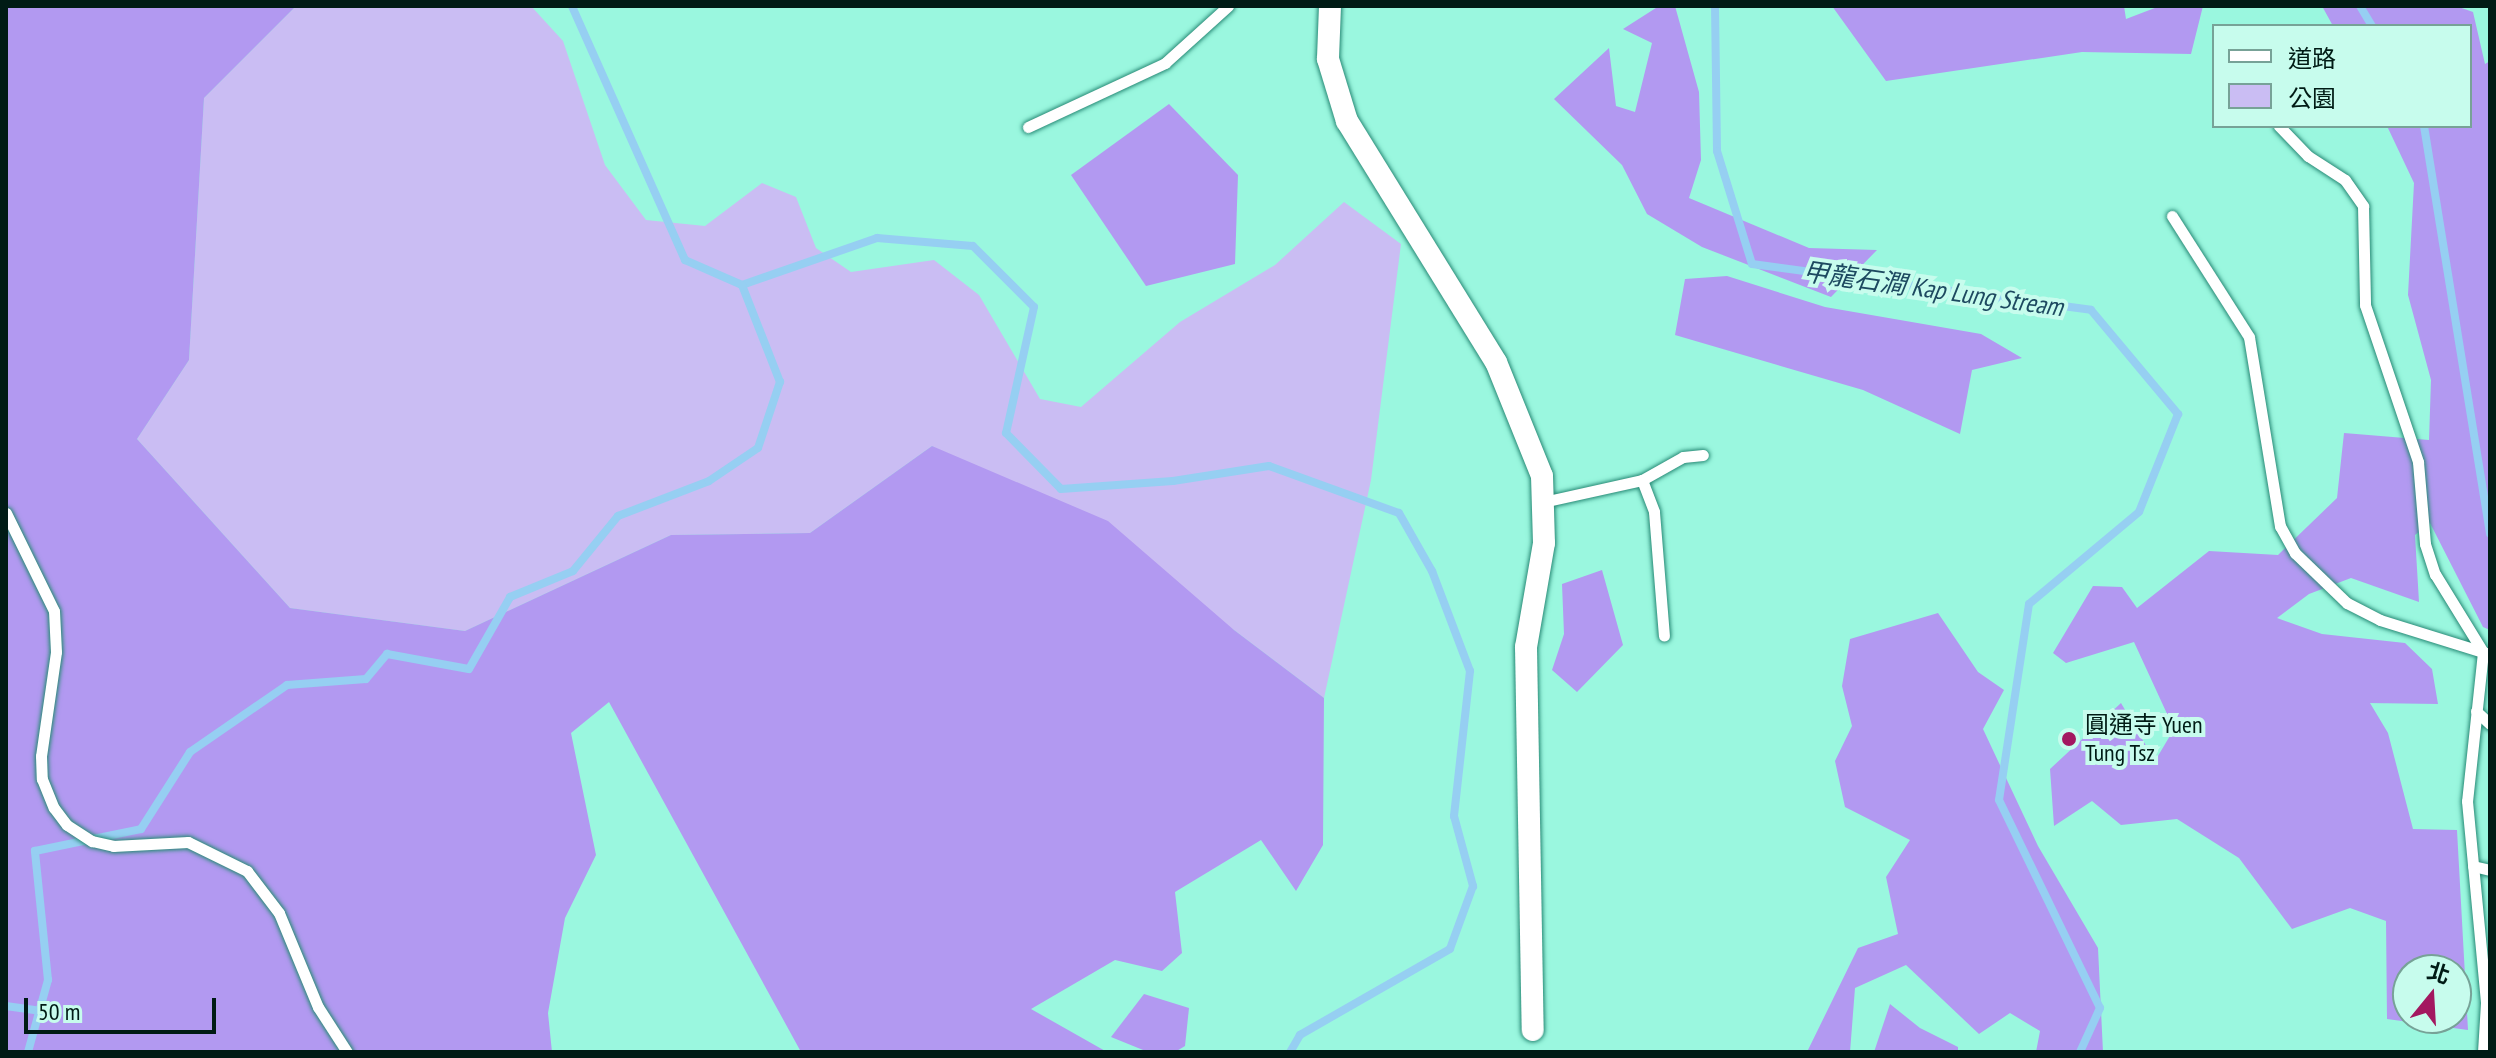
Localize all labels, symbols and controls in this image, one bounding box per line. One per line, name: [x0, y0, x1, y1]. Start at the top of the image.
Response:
legend: [2212, 24, 2472, 128]
text: 道路: [2288, 43, 2336, 74]
text: 公園: [2288, 83, 2336, 114]
water label: 甲龍石澗 Kap Lung Stream: [1801, 255, 2065, 323]
place label: 圓通寺 Yuen Tung Tsz: [2085, 711, 2202, 767]
marker: 圓通寺 Yuen Tung Tsz: [2060, 730, 2078, 748]
north arrow: [2392, 954, 2472, 1034]
text: 北: [2424, 956, 2454, 990]
scale bar: [28, 982, 220, 1032]
text: 50 m: [38, 996, 80, 1027]

